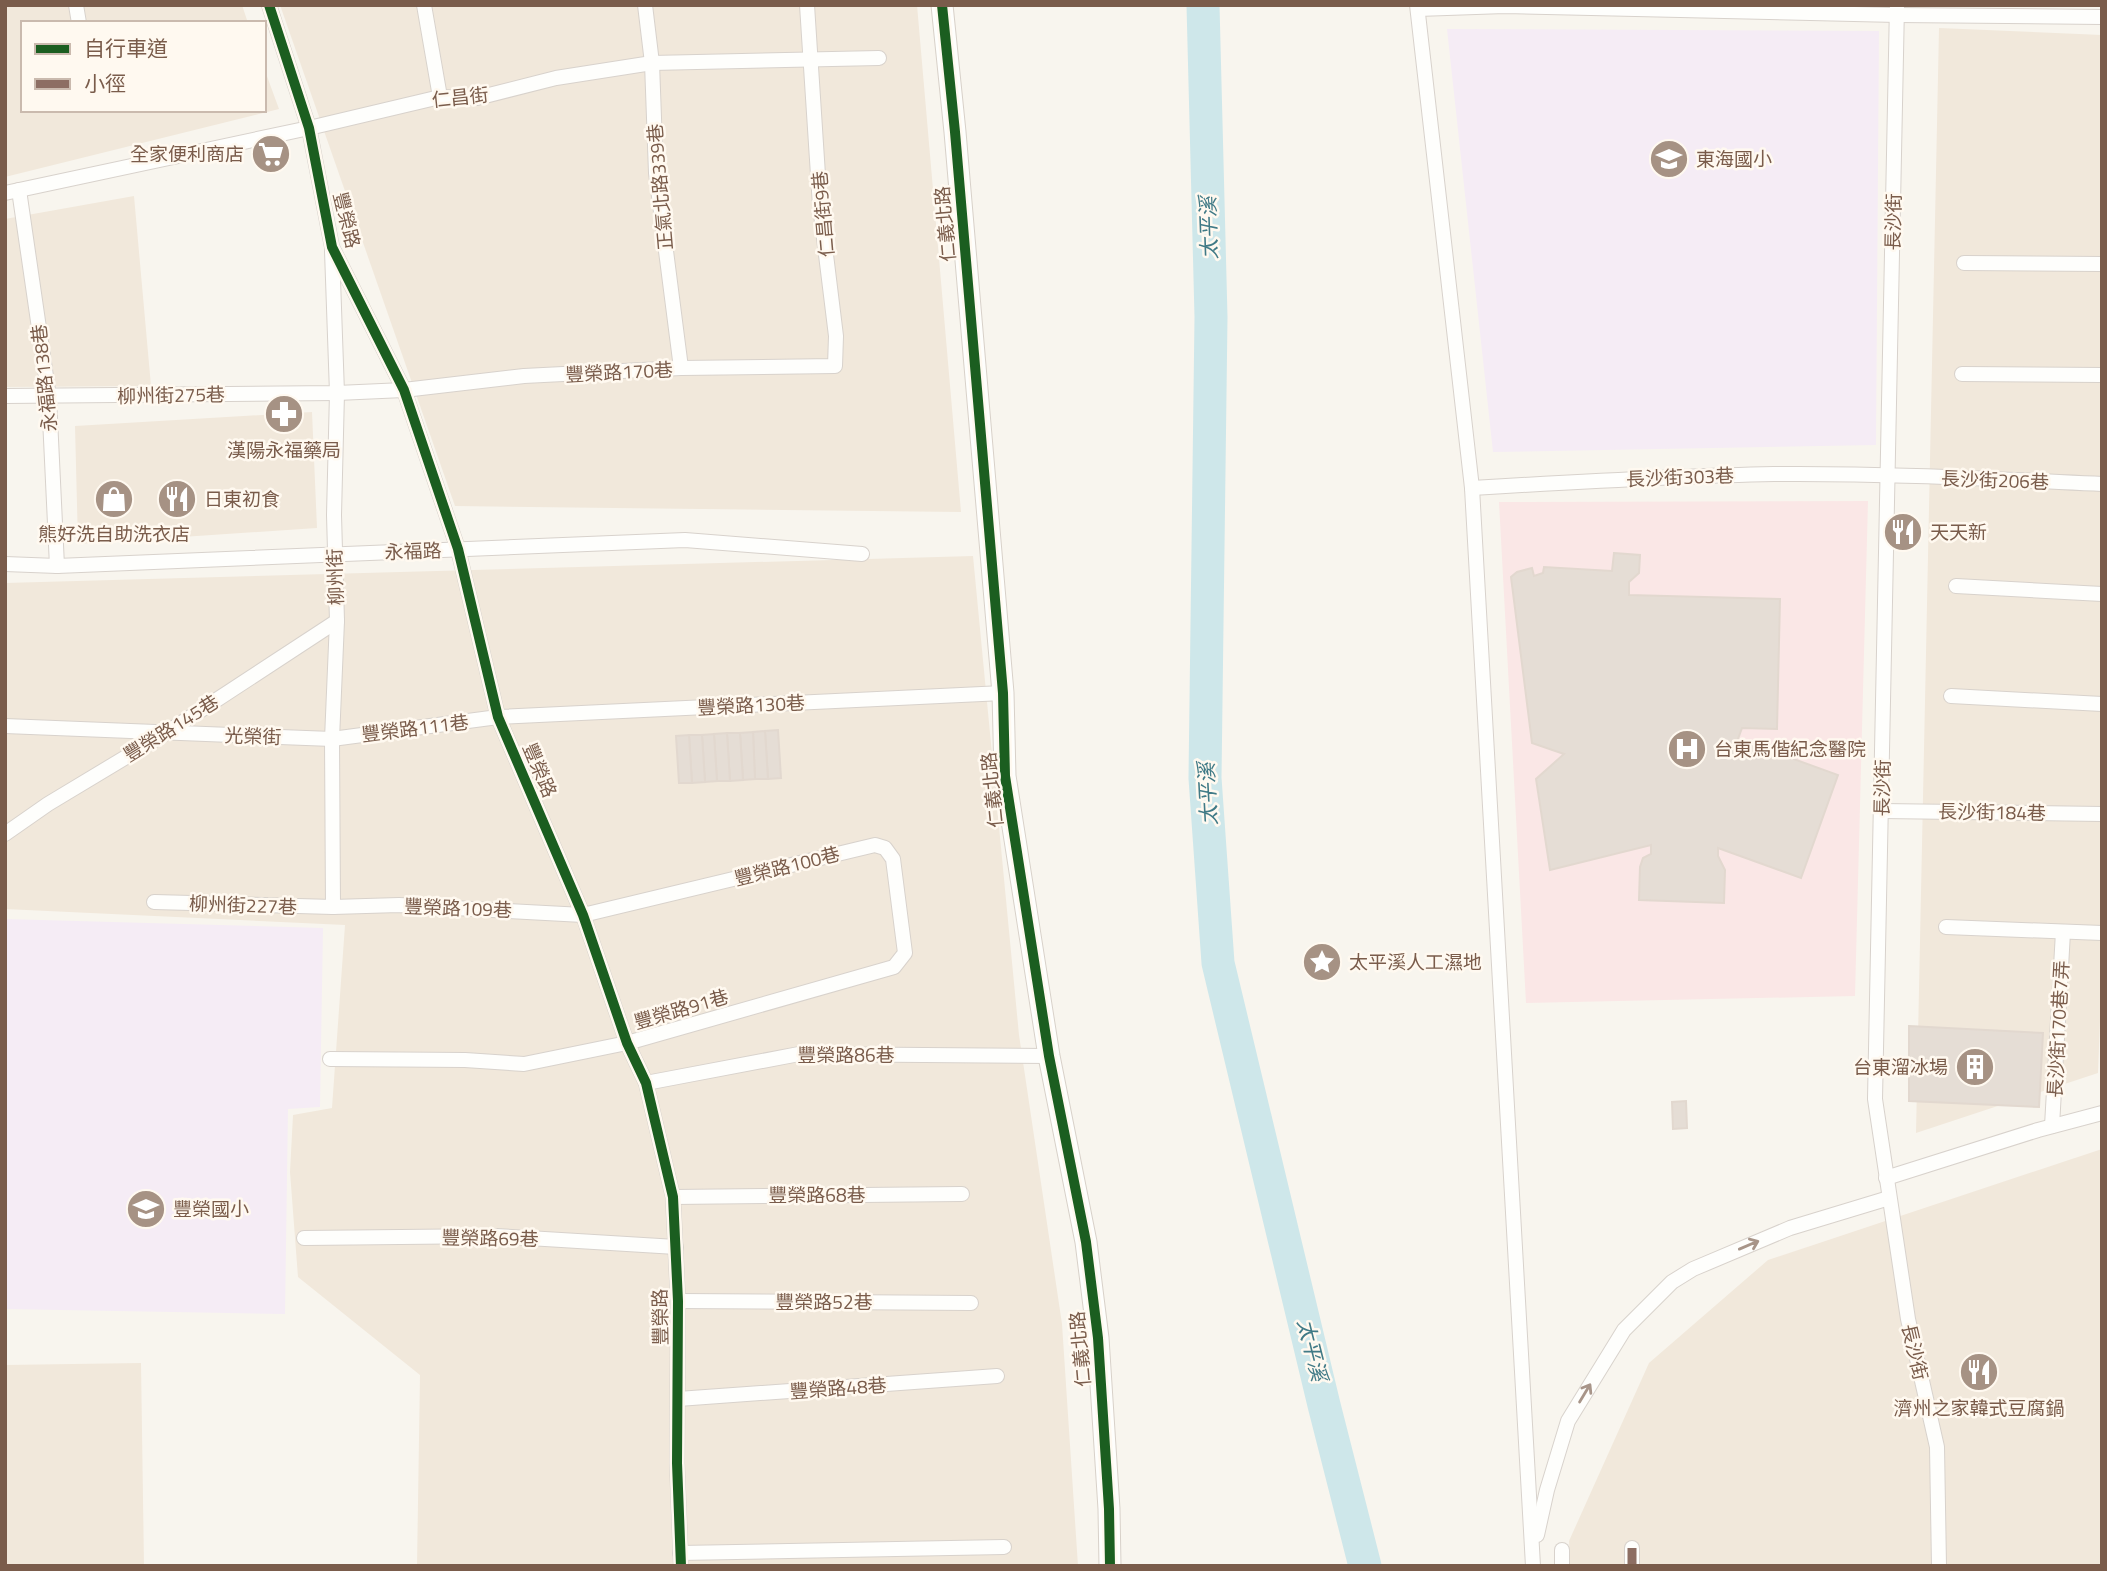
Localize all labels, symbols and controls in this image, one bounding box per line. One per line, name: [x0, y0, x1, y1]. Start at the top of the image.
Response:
legend: [21, 21, 266, 112]
text: 自行車道: [84, 32, 168, 64]
text: 小徑: [84, 67, 126, 99]
street label: 仁昌街: [430, 79, 490, 114]
street label: 正氣北路339巷: [640, 123, 679, 252]
supermarket icon: 全家便利商店: [250, 133, 292, 175]
school or university icon: 東海國小: [1648, 138, 1690, 180]
place label: 全家便利商店: [130, 139, 244, 168]
place label: 東海國小: [1696, 144, 1772, 173]
street label: 仁昌街9巷: [804, 170, 841, 258]
street label: 仁義北路: [927, 185, 962, 263]
street label: 豐榮路: [327, 189, 368, 251]
water label: 太平溪: [1191, 193, 1225, 260]
street label: 長沙街: [1878, 193, 1907, 251]
street label: 永福路138巷: [23, 323, 64, 433]
street label: 豐榮路170巷: [564, 354, 674, 389]
street label: 柳州街275巷: [117, 379, 225, 410]
pharmacy icon: 漢陽永福藥局: [263, 393, 305, 435]
place label: 漢陽永福藥局: [227, 435, 341, 464]
street label: 長沙街303巷: [1626, 460, 1734, 493]
street label: 長沙街206巷: [1941, 463, 2049, 496]
shop icon: 熊好洗自助洗衣店: [93, 478, 135, 520]
restaurant icon: 日東初食: [156, 478, 198, 520]
place label: 日東初食: [204, 484, 280, 513]
restaurant icon: 天天新: [1882, 511, 1924, 553]
place label: 天天新: [1930, 517, 1987, 546]
place label: 熊好洗自助洗衣店: [38, 519, 190, 548]
street label: 永福路: [384, 535, 442, 566]
street label: 柳州街: [319, 548, 350, 606]
street label: 豐榮路145巷: [117, 687, 224, 768]
street label: 豐榮路130巷: [696, 687, 806, 722]
street label: 豐榮路111巷: [360, 707, 470, 748]
street label: 光榮街: [224, 720, 282, 751]
hospital icon: 台東馬偕紀念醫院: [1666, 728, 1708, 770]
place label: 台東馬偕紀念醫院: [1714, 734, 1866, 763]
street label: 豐榮路: [516, 738, 565, 802]
street label: 仁義北路: [973, 751, 1010, 829]
water label: 太平溪: [1189, 759, 1225, 826]
street label: 長沙街: [1867, 759, 1896, 817]
street label: 長沙街184巷: [1938, 796, 2046, 827]
street label: 豐榮路100巷: [731, 838, 843, 893]
street label: 柳州街227巷: [189, 888, 297, 921]
street label: 豐榮路109巷: [404, 891, 512, 924]
place icon: 太平溪人工濕地: [1301, 941, 1343, 983]
place label: 太平溪人工濕地: [1349, 947, 1482, 976]
street label: 長沙街170巷7弄: [2039, 960, 2076, 1098]
street label: 豐榮路91巷: [630, 981, 732, 1036]
street label: 豐榮路86巷: [797, 1040, 895, 1069]
building icon: 台東溜冰場: [1954, 1046, 1996, 1088]
place label: 台東溜冰場: [1853, 1052, 1948, 1081]
street label: 豐榮路68巷: [768, 1180, 866, 1209]
school or university icon: 豐榮國小: [125, 1188, 167, 1230]
place label: 豐榮國小: [173, 1194, 249, 1223]
street label: 豐榮路69巷: [441, 1222, 539, 1253]
one-way arrow: [1737, 1238, 1759, 1251]
street label: 豐榮路52巷: [775, 1287, 873, 1316]
street label: 豐榮路: [645, 1288, 674, 1346]
street label: 仁義北路: [1062, 1310, 1097, 1388]
water label: 太平溪: [1290, 1315, 1337, 1387]
street label: 長沙街: [1895, 1321, 1936, 1383]
restaurant icon: 濟州之家韓式豆腐鍋: [1958, 1351, 2000, 1393]
street label: 豐榮路48巷: [788, 1370, 887, 1405]
one-way arrow: [1579, 1384, 1593, 1404]
place label: 濟州之家韓式豆腐鍋: [1893, 1393, 2065, 1422]

